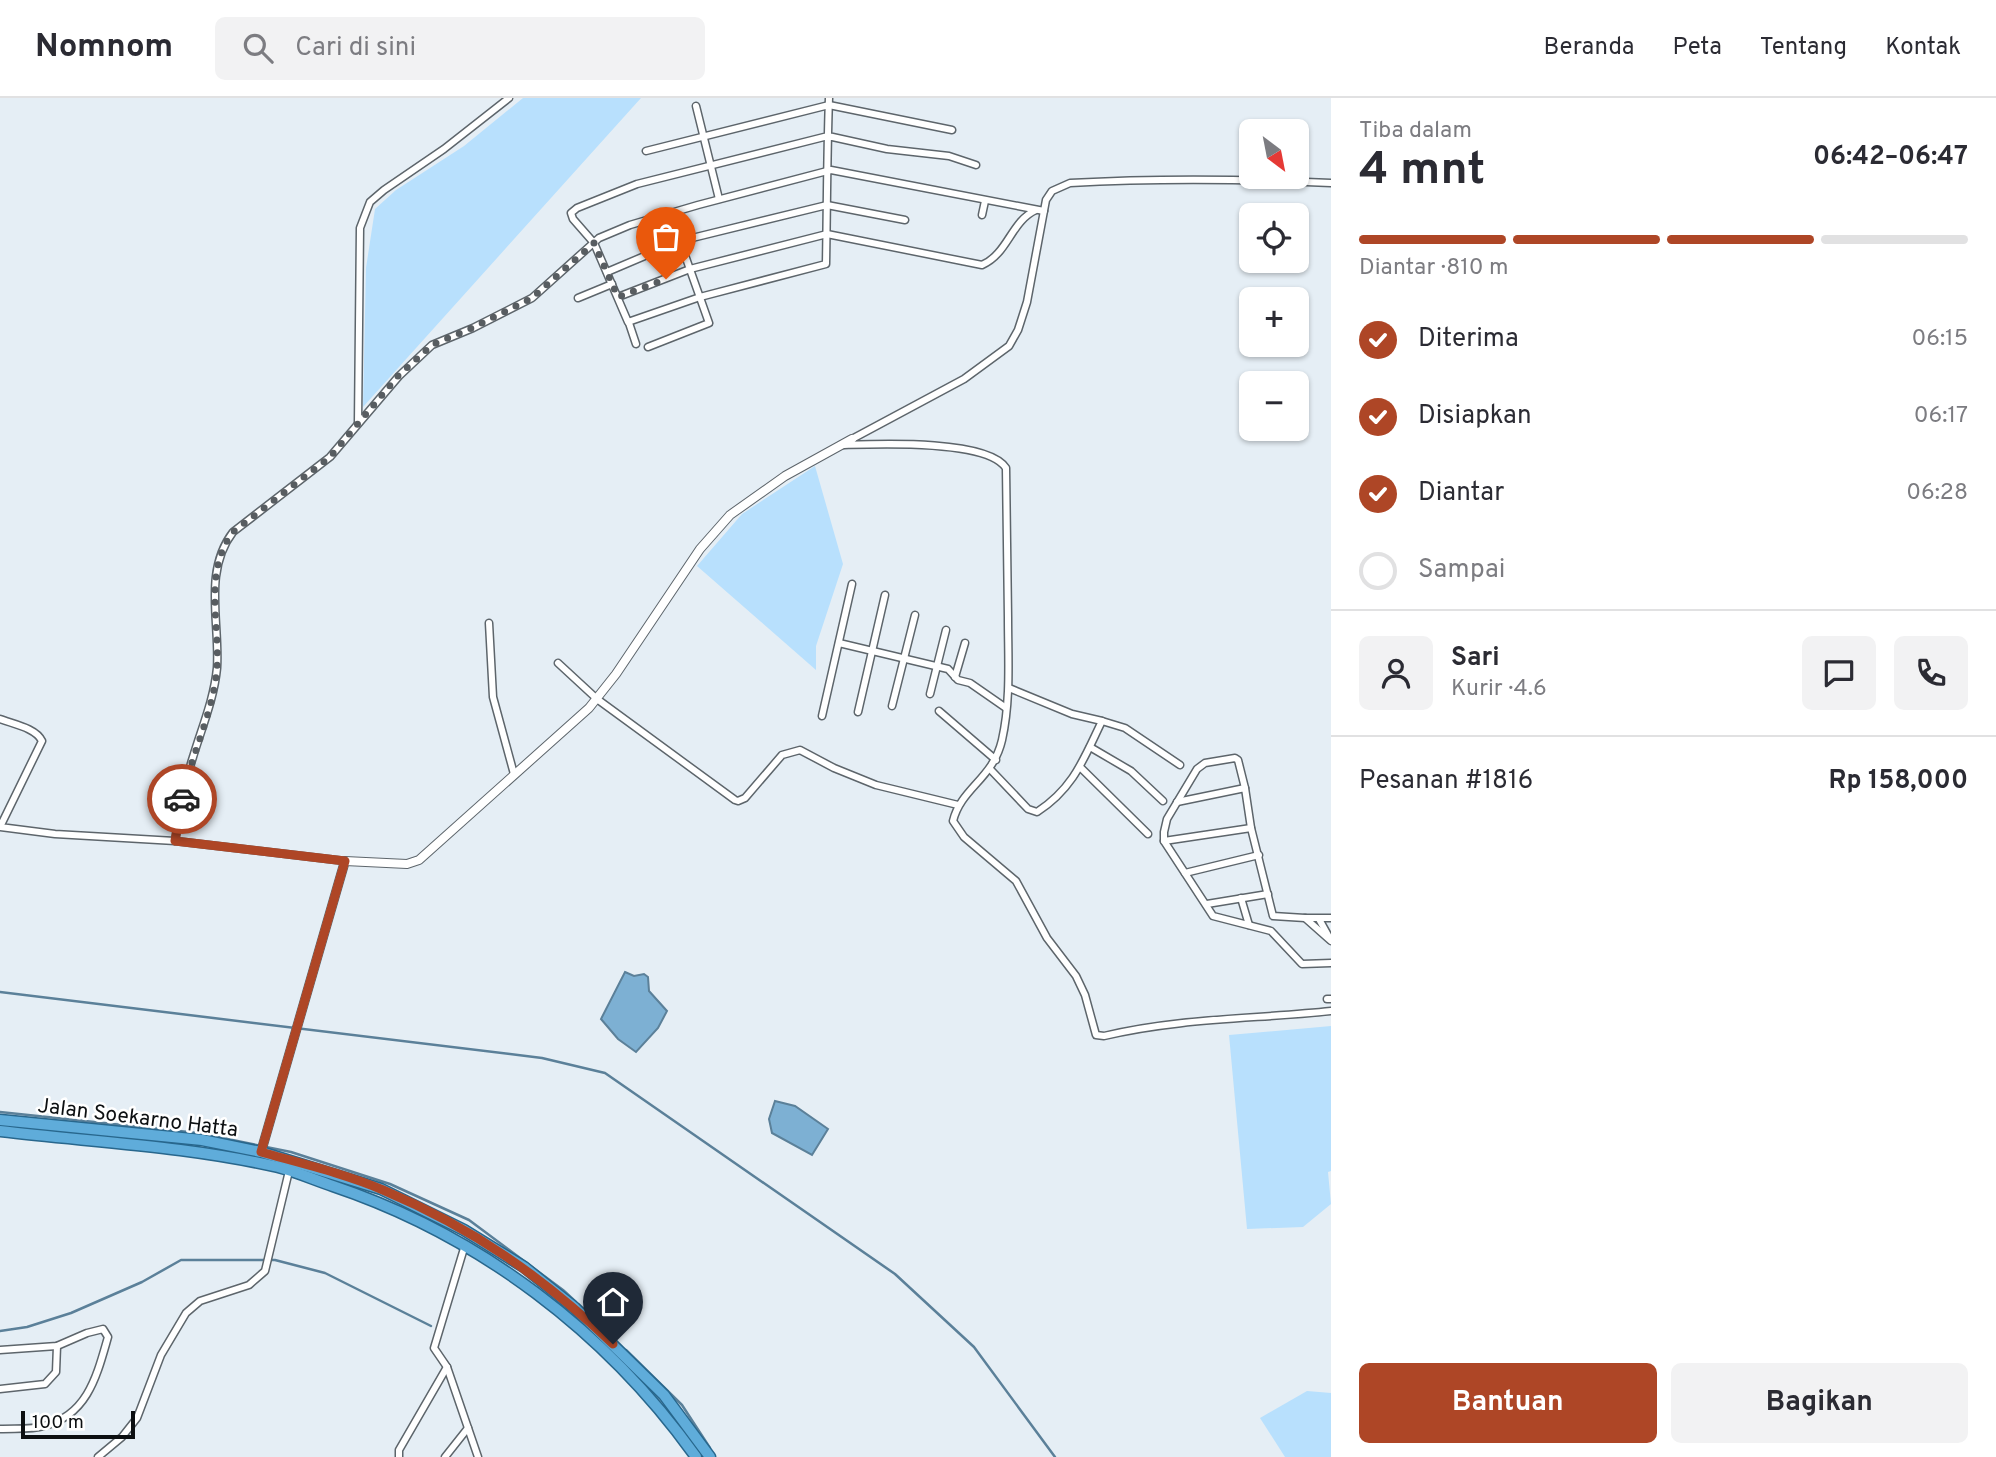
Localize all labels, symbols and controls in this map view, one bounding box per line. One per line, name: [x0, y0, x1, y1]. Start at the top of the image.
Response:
search box: [215, 17, 705, 80]
text: Nomnom: [35, 27, 173, 69]
icon: search: [239, 29, 277, 67]
text: Cari di sini: [295, 32, 416, 65]
text: Beranda: [1544, 33, 1635, 63]
text: Peta: [1673, 33, 1722, 63]
text: Tentang: [1760, 33, 1847, 63]
text: Kontak: [1885, 33, 1961, 63]
text: Tiba dalam: [1359, 117, 1472, 146]
north arrow: [1239, 119, 1309, 189]
map controls: [1239, 119, 1309, 441]
text: 06:42–06:47: [1813, 141, 1968, 174]
text: 4 mnt: [1359, 142, 1485, 201]
button: locate: [1239, 203, 1309, 273]
pin: [636, 207, 696, 279]
icon: bag: [647, 218, 685, 256]
text: Diantar · 810 m: [1359, 254, 1508, 283]
button: +: [1239, 287, 1309, 357]
icon: check: [1359, 321, 1397, 359]
text: Diterima: [1418, 323, 1519, 356]
text: 06:15: [1911, 325, 1968, 354]
button: −: [1239, 371, 1309, 441]
icon: check: [1359, 398, 1397, 436]
text: Disiapkan: [1418, 400, 1532, 433]
text: 06:17: [1914, 402, 1968, 431]
icon: check: [1359, 475, 1397, 513]
text: Diantar: [1418, 477, 1504, 510]
text: 06:28: [1906, 479, 1968, 508]
text: Sampai: [1418, 554, 1505, 587]
button: person: [1359, 636, 1433, 710]
button: chat: [1802, 636, 1876, 710]
button: phone: [1894, 636, 1968, 710]
text: Sari: [1451, 642, 1500, 675]
text: Kurir · 4.6: [1451, 675, 1547, 704]
courier: [147, 764, 217, 834]
text: Pesanan #1816: [1359, 765, 1533, 798]
text: Rp 158,000: [1829, 765, 1968, 798]
icon: car: [163, 780, 201, 818]
street label: Jalan Soekarno Hatta: [36, 1093, 240, 1144]
pin: [583, 1272, 643, 1344]
icon: home: [594, 1283, 632, 1321]
button: Bantuan: [1359, 1363, 1657, 1443]
button: Bagikan: [1671, 1363, 1968, 1443]
scale bar: [21, 1408, 135, 1440]
text: 100 m: [32, 1411, 84, 1435]

